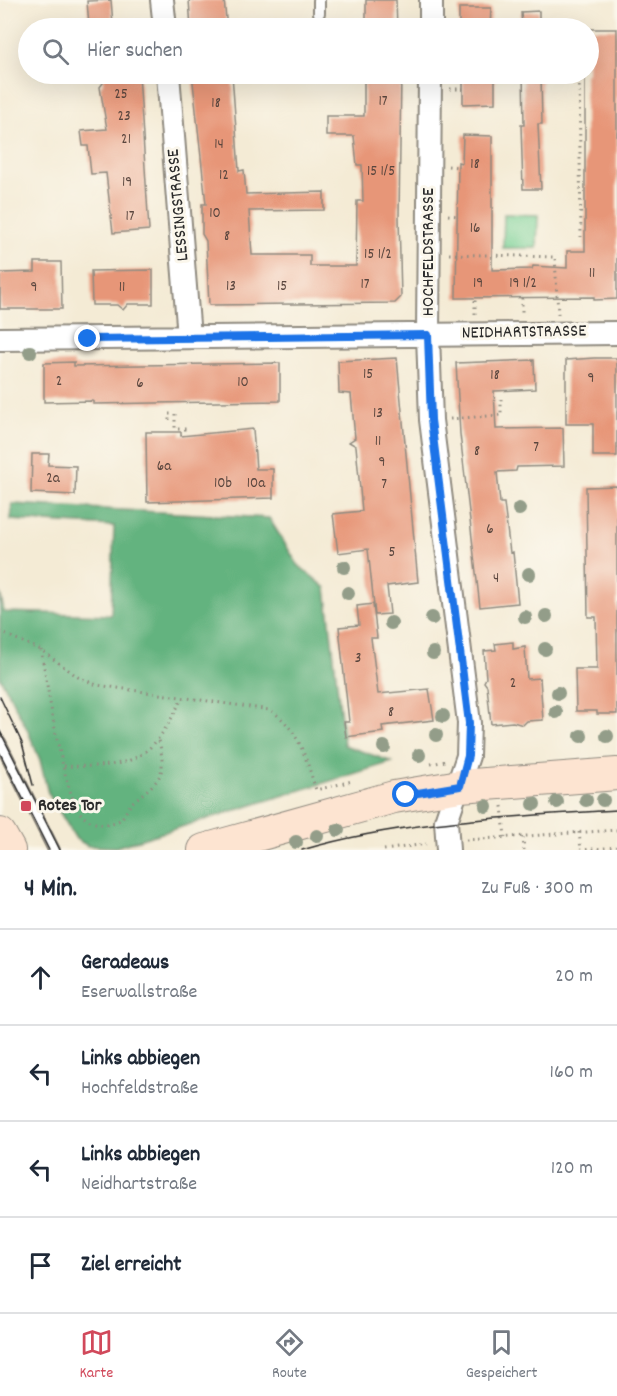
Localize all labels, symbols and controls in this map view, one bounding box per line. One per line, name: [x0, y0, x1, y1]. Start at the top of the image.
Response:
search box: [18, 18, 599, 84]
icon: search: [39, 35, 72, 68]
text: Hier suchen: [87, 36, 183, 67]
house number: 25: [114, 84, 128, 106]
house number: 17: [378, 91, 388, 113]
house number: 18: [211, 93, 221, 115]
house number: 23: [117, 106, 131, 128]
house number: 21: [121, 129, 131, 151]
house number: 14: [214, 134, 224, 156]
street label: LESSINGSTRASSE: [162, 148, 196, 262]
house number: 18: [470, 154, 480, 176]
house number: 15 1/5: [367, 161, 395, 183]
house number: 12: [219, 165, 229, 187]
house number: 19: [122, 172, 132, 194]
street label: HOCHFELDSTRASSE: [417, 188, 442, 316]
house number: 10: [209, 203, 221, 225]
house number: 17: [125, 206, 135, 228]
house number: 16: [470, 218, 480, 240]
house number: 8: [224, 226, 230, 248]
house number: 15 1/2: [364, 244, 392, 266]
house number: 11: [589, 263, 595, 285]
house number: 19: [473, 273, 483, 295]
house number: 19 1/2: [509, 273, 537, 295]
house number: 17: [360, 274, 370, 296]
house number: 13: [226, 276, 236, 298]
house number: 15: [277, 276, 287, 298]
house number: 9: [31, 277, 37, 299]
house number: 11: [119, 277, 125, 299]
street label: NEIDHARTSTRASSE: [461, 319, 587, 347]
route end: [74, 325, 100, 351]
house number: 15: [363, 364, 373, 386]
house number: 18: [490, 365, 500, 387]
house number: 9: [588, 368, 594, 390]
house number: 2: [56, 371, 62, 393]
house number: 10: [237, 372, 249, 394]
house number: 6: [136, 373, 144, 395]
house number: 13: [373, 403, 383, 425]
house number: 11: [375, 431, 381, 453]
house number: 7: [533, 437, 539, 459]
house number: 8: [474, 441, 480, 463]
house number: 9: [379, 452, 385, 474]
house number: 6a: [157, 456, 172, 478]
house number: 2a: [46, 468, 61, 490]
house number: 10b: [214, 473, 232, 495]
house number: 10a: [247, 473, 266, 495]
house number: 7: [381, 474, 387, 496]
house number: 6: [486, 519, 494, 541]
house number: 5: [389, 542, 396, 564]
house number: 4: [493, 568, 499, 590]
house number: 3: [355, 648, 361, 670]
house number: 2: [510, 673, 516, 695]
house number: 8: [388, 702, 394, 724]
route start: [392, 781, 418, 807]
place label: Rotes Tor: [38, 794, 102, 819]
marker: Rotes Tor: [19, 799, 33, 813]
text: 4 Min.: [24, 871, 77, 908]
text: Zu Fuß · 300 m: [481, 875, 593, 903]
text: Geradeaus: [81, 948, 169, 979]
icon: ahead: [24, 961, 57, 994]
text: 20 m: [555, 963, 593, 991]
text: Eserwallstraße: [81, 979, 197, 1007]
text: Links abbiegen: [81, 1044, 200, 1075]
icon: left: [24, 1057, 57, 1090]
text: 160 m: [550, 1059, 593, 1087]
text: Hochfeldstraße: [81, 1075, 198, 1103]
text: Links abbiegen: [81, 1140, 200, 1171]
icon: left: [24, 1153, 57, 1186]
text: 120 m: [551, 1155, 593, 1183]
text: Neidhartstraße: [81, 1171, 197, 1199]
icon: arrive: [24, 1249, 57, 1282]
text: Ziel erreicht: [81, 1250, 181, 1281]
tab: Karte: [79, 1326, 113, 1385]
tab: Route: [272, 1326, 307, 1385]
tab: Gespeichert: [466, 1326, 538, 1385]

